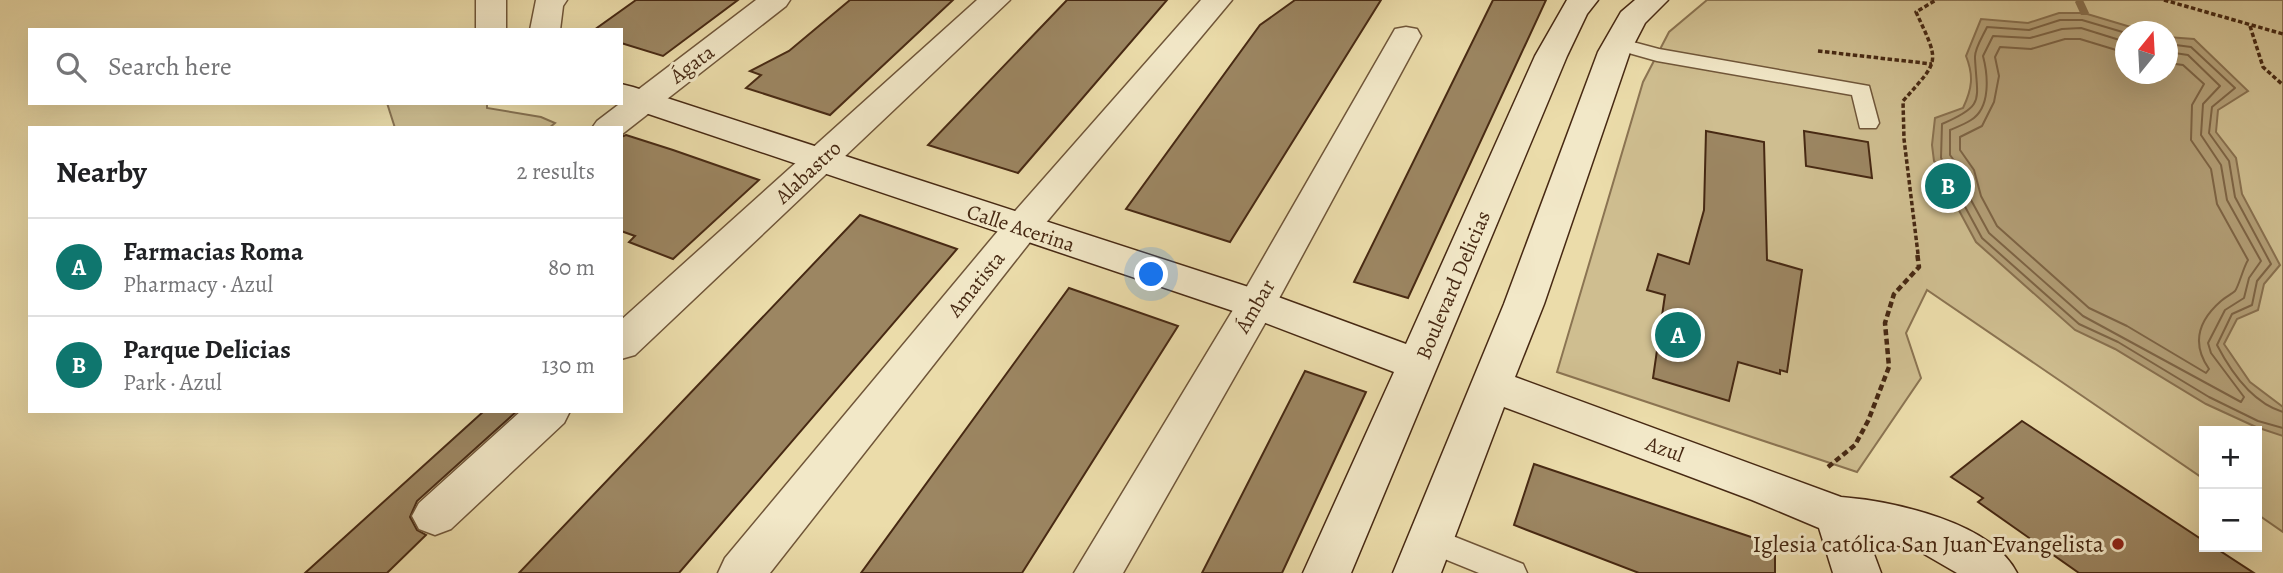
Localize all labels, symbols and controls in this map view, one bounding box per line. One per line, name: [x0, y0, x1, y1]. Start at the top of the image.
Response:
north arrow: [2115, 21, 2178, 84]
search box: [28, 28, 623, 105]
street label: Ágata: [663, 38, 720, 91]
icon: search: [52, 48, 90, 86]
text: Search here: [108, 49, 232, 84]
street label: Alabastro: [768, 134, 847, 210]
text: Nearby: [56, 152, 147, 192]
text: 2 results: [517, 156, 595, 187]
pin: B: [1925, 160, 1971, 212]
street label: Calle Acerina: [963, 197, 1079, 259]
street label: Boulevard Delicias: [1409, 206, 1497, 364]
text: Farmacias Roma: [123, 234, 303, 269]
street label: Amatista: [940, 245, 1011, 324]
text: A: [72, 252, 86, 283]
text: 80 m: [548, 252, 595, 283]
your location: [1134, 257, 1168, 291]
text: Pharmacy · Azul: [123, 269, 273, 300]
street label: Ámbar: [1228, 274, 1282, 339]
pin: A: [1655, 309, 1701, 361]
text: Parque Delicias: [123, 332, 291, 367]
text: B: [72, 350, 86, 381]
text: 130 m: [542, 350, 595, 381]
text: Park · Azul: [123, 367, 222, 398]
map controls: [2199, 426, 2262, 552]
button: +: [2199, 426, 2262, 489]
street label: Azul: [1641, 429, 1688, 469]
button: −: [2199, 489, 2262, 552]
place label: Iglesia católica San Juan Evangelista: [1753, 528, 2105, 560]
marker: Iglesia católica San Juan Evangelista: [2110, 536, 2126, 552]

